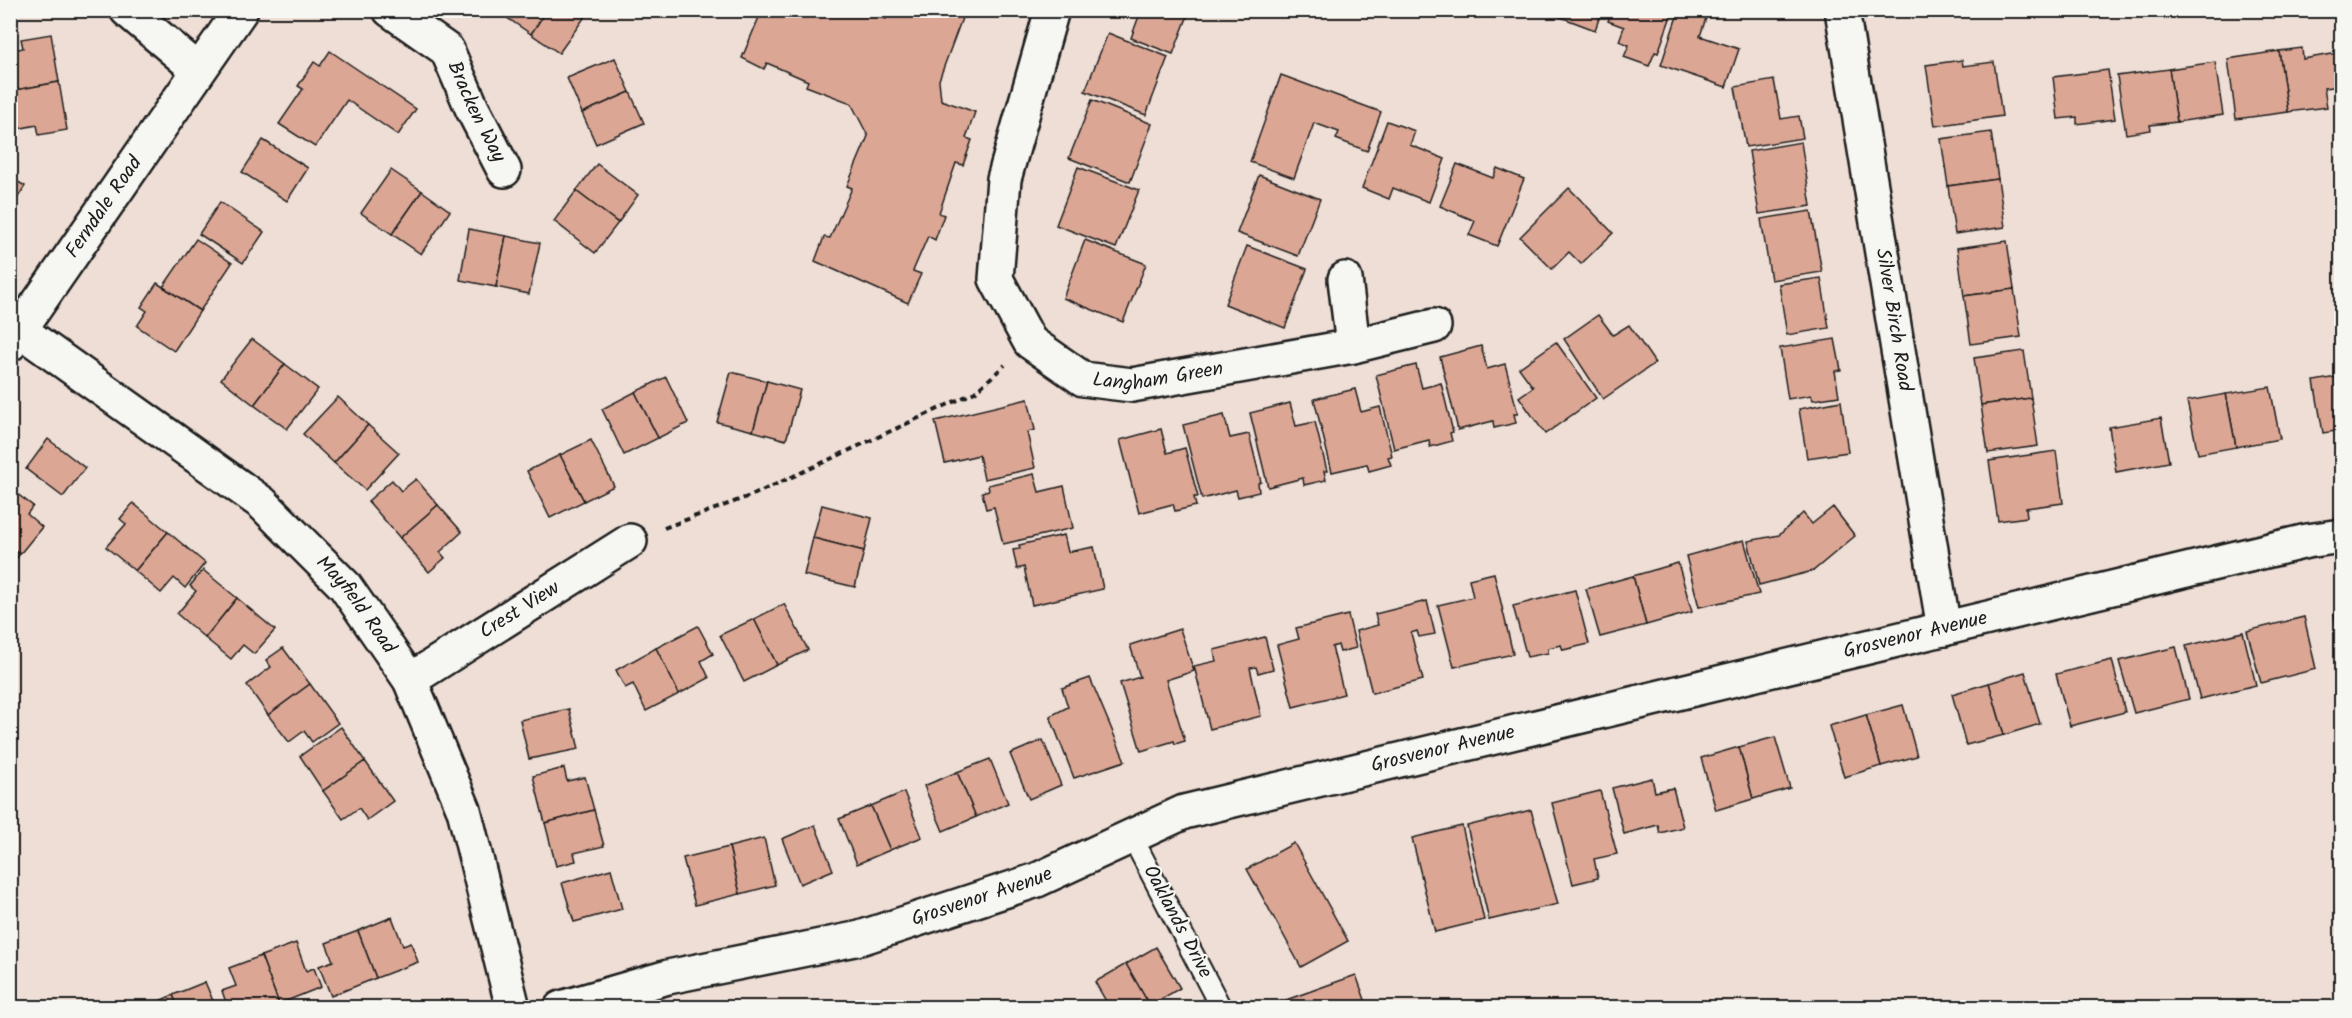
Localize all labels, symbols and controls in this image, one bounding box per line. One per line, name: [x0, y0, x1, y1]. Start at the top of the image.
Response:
street label: Bracken Way: [438, 56, 514, 169]
street label: Ferndale Road: [58, 149, 152, 265]
street label: Silver Birch Road: [1866, 246, 1921, 395]
street label: Langham Green: [1091, 353, 1226, 401]
street label: Mayfield Road: [307, 548, 404, 662]
street label: Crest View: [473, 573, 567, 648]
street label: Grosvenor Avenue: [1840, 603, 1991, 668]
street label: Grosvenor Avenue: [1368, 717, 1518, 782]
street label: Grosvenor Avenue: [907, 859, 1058, 936]
street label: Oaklands Drive: [1134, 860, 1220, 984]

